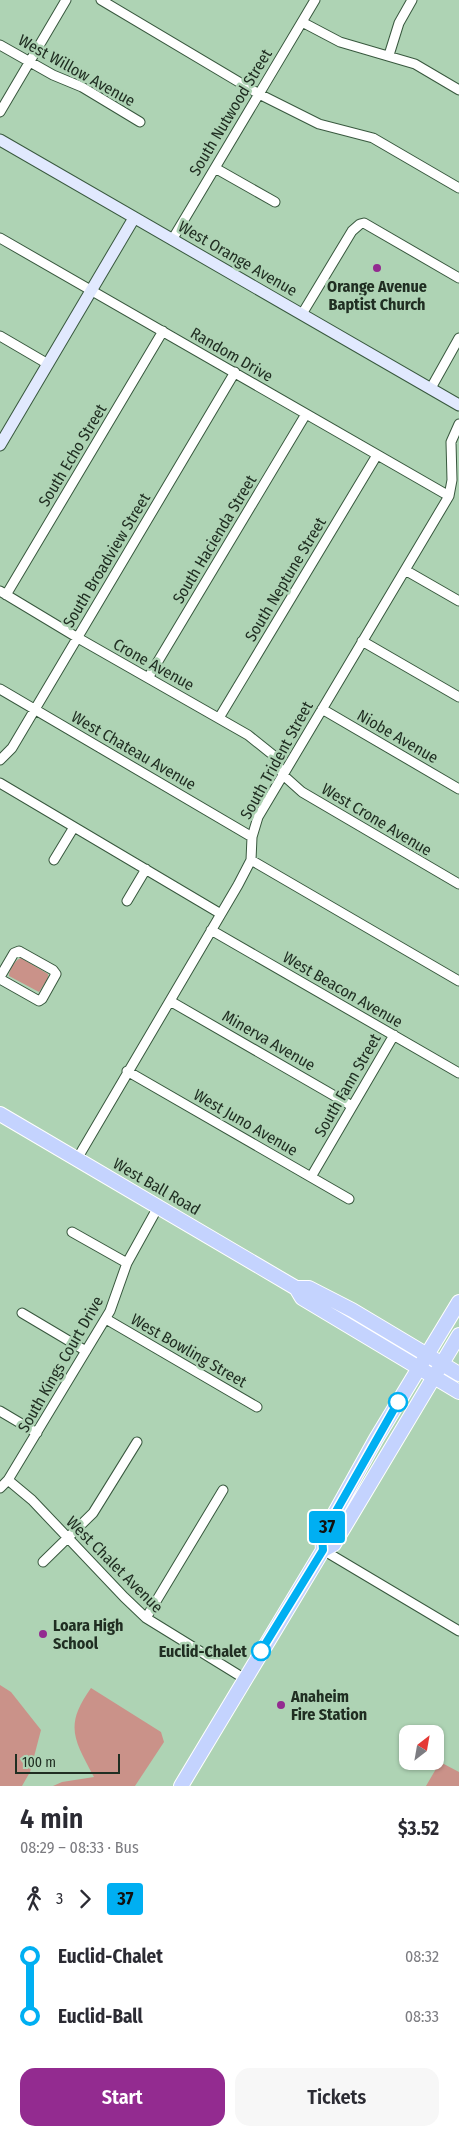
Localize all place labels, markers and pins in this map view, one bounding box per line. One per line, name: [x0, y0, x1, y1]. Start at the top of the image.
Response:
marker: Orange Avenue Baptist Church: [371, 262, 383, 274]
place label: Orange Avenue Baptist Church: [327, 277, 427, 314]
unlabelled marker: [388, 1392, 408, 1412]
place label: Loara High School: [53, 1616, 123, 1653]
marker: Loara High School: [37, 1628, 49, 1640]
marker: Euclid-Chalet: [251, 1641, 271, 1661]
place label: Euclid-Chalet: [159, 1642, 247, 1661]
place label: Anaheim Fire Station: [290, 1687, 367, 1724]
marker: Anaheim Fire Station: [275, 1699, 287, 1711]

